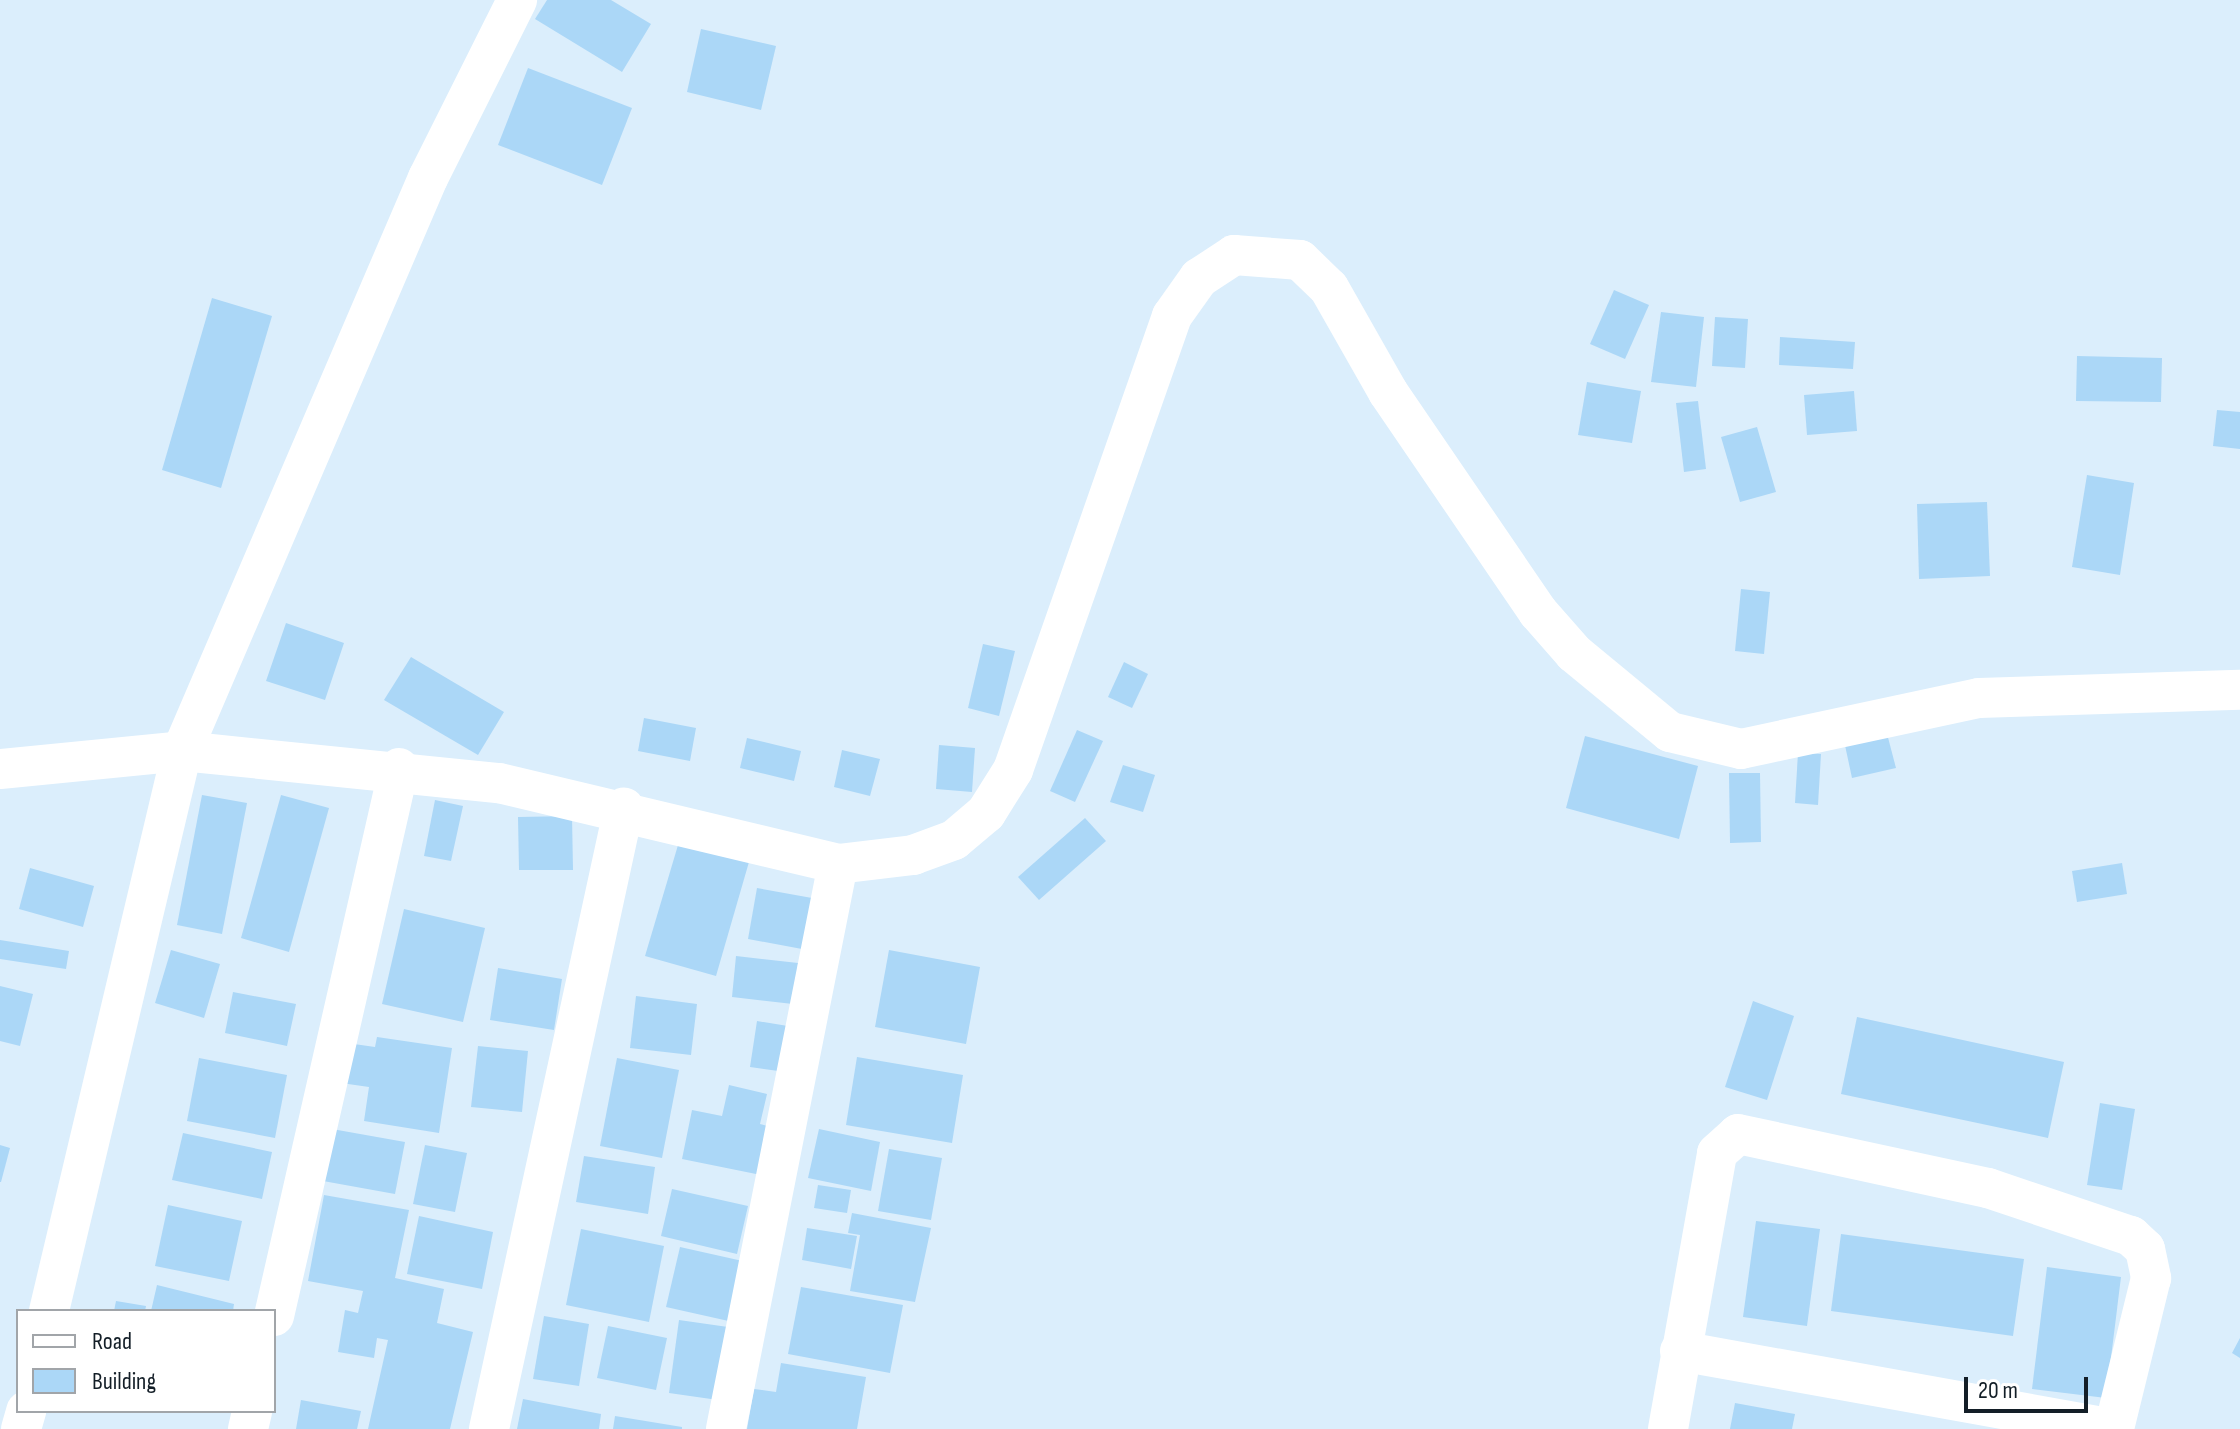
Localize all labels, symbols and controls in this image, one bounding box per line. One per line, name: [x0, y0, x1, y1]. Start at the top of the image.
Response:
legend: [16, 1309, 276, 1413]
text: Road: [92, 1327, 132, 1356]
scale bar: [1968, 1361, 2092, 1411]
text: Building: [92, 1367, 156, 1396]
text: 20 m: [1978, 1376, 2018, 1405]

